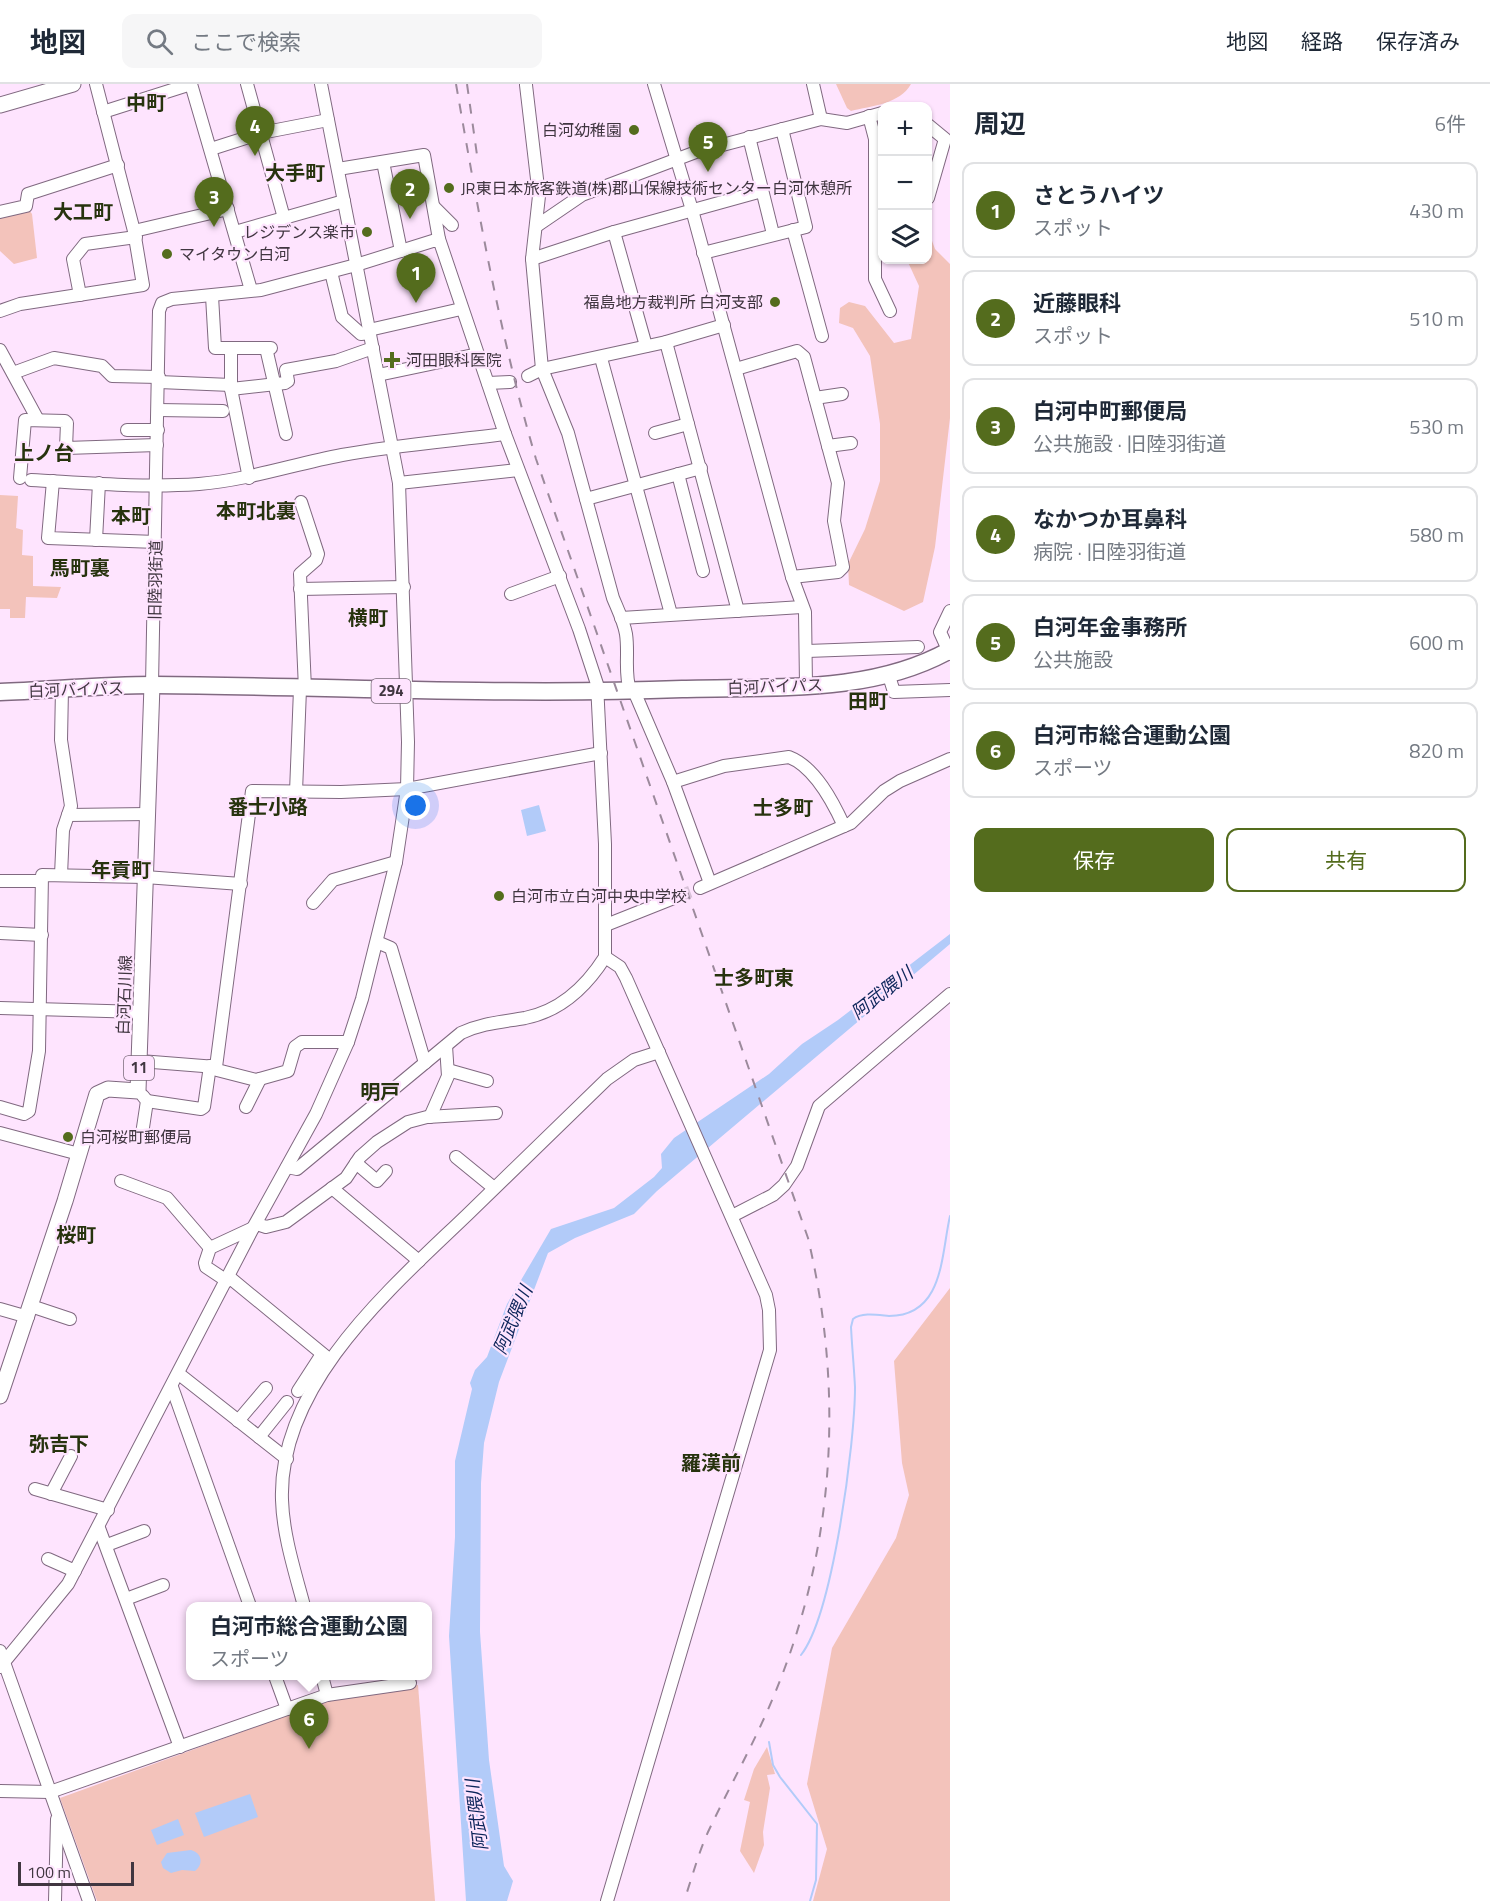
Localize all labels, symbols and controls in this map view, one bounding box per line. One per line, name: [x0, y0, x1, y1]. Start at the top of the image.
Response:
search box: [122, 14, 542, 68]
text: 地図: [30, 20, 86, 63]
icon: search: [143, 25, 176, 58]
text: ここで検索: [191, 25, 301, 59]
text: 地図: [1226, 25, 1268, 57]
text: 経路: [1301, 25, 1343, 57]
text: 保存済み: [1376, 25, 1460, 57]
district label: 中町: [126, 87, 166, 118]
map controls: [878, 102, 932, 264]
button: +: [878, 102, 932, 156]
text: 周辺: [974, 104, 1026, 143]
pin: 4: [236, 106, 274, 156]
text: 6件: [1435, 108, 1466, 139]
place label: 白河幼稚園: [542, 118, 622, 142]
pin: 5: [688, 122, 728, 172]
marker: 白河幼稚園: [627, 123, 641, 137]
button: −: [878, 156, 932, 210]
district label: 大手町: [265, 157, 325, 188]
pin: 2: [390, 170, 430, 219]
place label: JR東日本旅客鉄道(株)郡山保線技術センター白河休憩所: [461, 176, 852, 200]
pin: 3: [194, 178, 234, 227]
text: さとうハイツ: [1033, 178, 1165, 212]
marker: JR東日本旅客鉄道(株)郡山保線技術センター白河休憩所: [442, 181, 456, 195]
text: 1: [990, 195, 1001, 226]
text: 430 m: [1409, 195, 1464, 226]
district label: 大工町: [53, 196, 113, 227]
button: layers: [878, 210, 932, 264]
text: スポット: [1033, 212, 1113, 243]
place label: レジデンス楽市: [243, 220, 355, 244]
marker: レジデンス楽市: [360, 225, 374, 239]
place label: マイタウン白河: [179, 242, 290, 266]
marker: マイタウン白河: [160, 247, 174, 261]
pin: 1: [396, 254, 436, 303]
text: 近藤眼科: [1033, 286, 1121, 320]
place label: 福島地方裁判所 白河支部: [583, 290, 763, 314]
marker: 福島地方裁判所 白河支部: [768, 295, 782, 309]
text: 2: [990, 303, 1001, 334]
text: 510 m: [1409, 303, 1464, 334]
text: スポット: [1033, 320, 1113, 351]
place label: 河田眼科医院: [406, 348, 502, 372]
marker: 河田眼科医院: [383, 351, 401, 369]
text: 白河中町郵便局: [1033, 394, 1187, 428]
text: 3: [990, 411, 1001, 442]
text: 530 m: [1409, 411, 1464, 442]
text: 公共施設 · 旧陸羽街道: [1033, 428, 1226, 459]
district label: 上ノ台: [14, 437, 74, 468]
district label: 本町北裏: [216, 495, 296, 526]
district label: 本町: [111, 500, 151, 531]
text: なかつか耳鼻科: [1033, 502, 1187, 536]
text: 4: [990, 519, 1001, 550]
text: 580 m: [1409, 519, 1464, 550]
text: 病院 · 旧陸羽街道: [1033, 536, 1186, 567]
street label: 旧陸羽街道: [142, 540, 168, 620]
district label: 馬町裏: [50, 552, 110, 583]
district label: 横町: [348, 602, 388, 633]
text: 白河年金事務所: [1033, 610, 1187, 644]
text: 5: [990, 627, 1001, 658]
text: 600 m: [1409, 627, 1464, 658]
text: 公共施設: [1033, 644, 1113, 675]
street label: 白河バイパス: [727, 672, 823, 700]
street label: 白河バイパス: [28, 675, 124, 703]
road number: 294: [372, 679, 410, 703]
district label: 田町: [848, 685, 888, 716]
text: 白河市総合運動公園: [1033, 718, 1231, 752]
text: 6: [990, 735, 1001, 766]
text: 820 m: [1409, 735, 1464, 766]
text: スポーツ: [1033, 752, 1113, 783]
district label: 番士小路: [228, 791, 308, 822]
your location: [401, 791, 430, 820]
district label: 士多町: [753, 792, 813, 823]
button: 保存: [974, 828, 1214, 892]
button: 共有: [1226, 828, 1466, 892]
district label: 年貢町: [91, 854, 151, 885]
place label: 白河市立白河中央中学校: [511, 884, 687, 908]
marker: 白河市立白河中央中学校: [492, 889, 506, 903]
street label: 白河石川線: [111, 955, 137, 1035]
water label: 阿武隈川: [845, 959, 920, 1025]
district label: 士多町東: [714, 962, 794, 993]
road number: 11: [124, 1056, 154, 1080]
district label: 明戸: [360, 1076, 400, 1107]
place label: 白河桜町郵便局: [80, 1125, 192, 1149]
marker: 白河桜町郵便局: [61, 1130, 75, 1144]
district label: 桜町: [56, 1219, 96, 1250]
water label: 阿武隈川: [486, 1280, 540, 1358]
district label: 弥吉下: [29, 1428, 89, 1459]
district label: 羅漢前: [681, 1447, 741, 1478]
popup: [186, 1602, 432, 1680]
text: 白河市総合運動公園: [210, 1609, 408, 1643]
text: スポーツ: [210, 1643, 290, 1674]
pin: 6: [290, 1700, 328, 1749]
water label: 阿武隈川: [458, 1776, 494, 1852]
scale bar: [18, 1859, 134, 1886]
text: 100 m: [27, 1860, 71, 1884]

